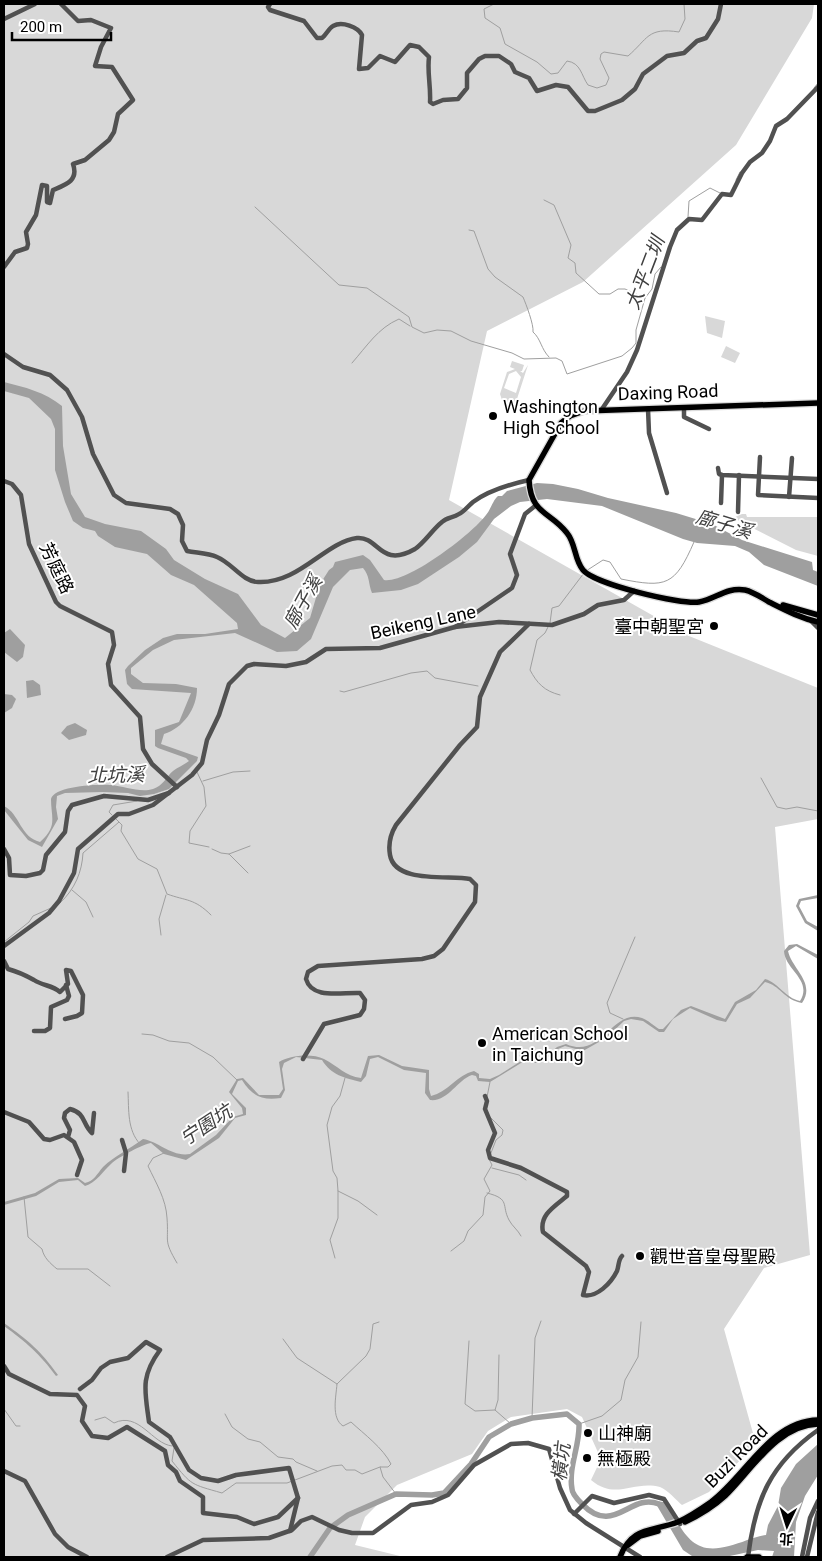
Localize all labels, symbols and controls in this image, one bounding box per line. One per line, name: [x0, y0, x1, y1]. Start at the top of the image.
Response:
scale bar: [12, 10, 111, 42]
text: 200 m: [20, 18, 62, 36]
water label: 太平二圳: [621, 231, 670, 313]
street label: Daxing Road: [617, 380, 719, 404]
place label: Washington High School: [503, 396, 600, 438]
marker: Washington High School: [487, 410, 499, 422]
water label: 廍子溪: [693, 505, 757, 544]
street label: 芳庭路: [36, 539, 78, 597]
water label: 廍子溪: [279, 569, 328, 633]
street label: Beikeng Lane: [368, 601, 478, 643]
place label: 臺中朝聖宮: [614, 616, 704, 637]
marker: 臺中朝聖宮: [708, 620, 720, 632]
water label: 北坑溪: [87, 763, 148, 787]
place label: American School in Taichung: [492, 1023, 628, 1065]
marker: American School in Taichung: [476, 1037, 488, 1049]
water label: 宁園坑: [176, 1098, 239, 1150]
place label: 觀世音皇母聖殿: [650, 1246, 776, 1267]
marker: 觀世音皇母聖殿: [634, 1250, 646, 1262]
street label: Buzi Road: [700, 1420, 772, 1492]
place label: 山神廟: [598, 1423, 652, 1444]
marker: 山神廟: [582, 1427, 594, 1439]
water label: 橫坑: [547, 1439, 575, 1482]
place label: 無極殿: [597, 1448, 651, 1469]
marker: 無極殿: [581, 1452, 593, 1464]
north arrow: [762, 1501, 812, 1551]
text: 北: [779, 1530, 794, 1547]

